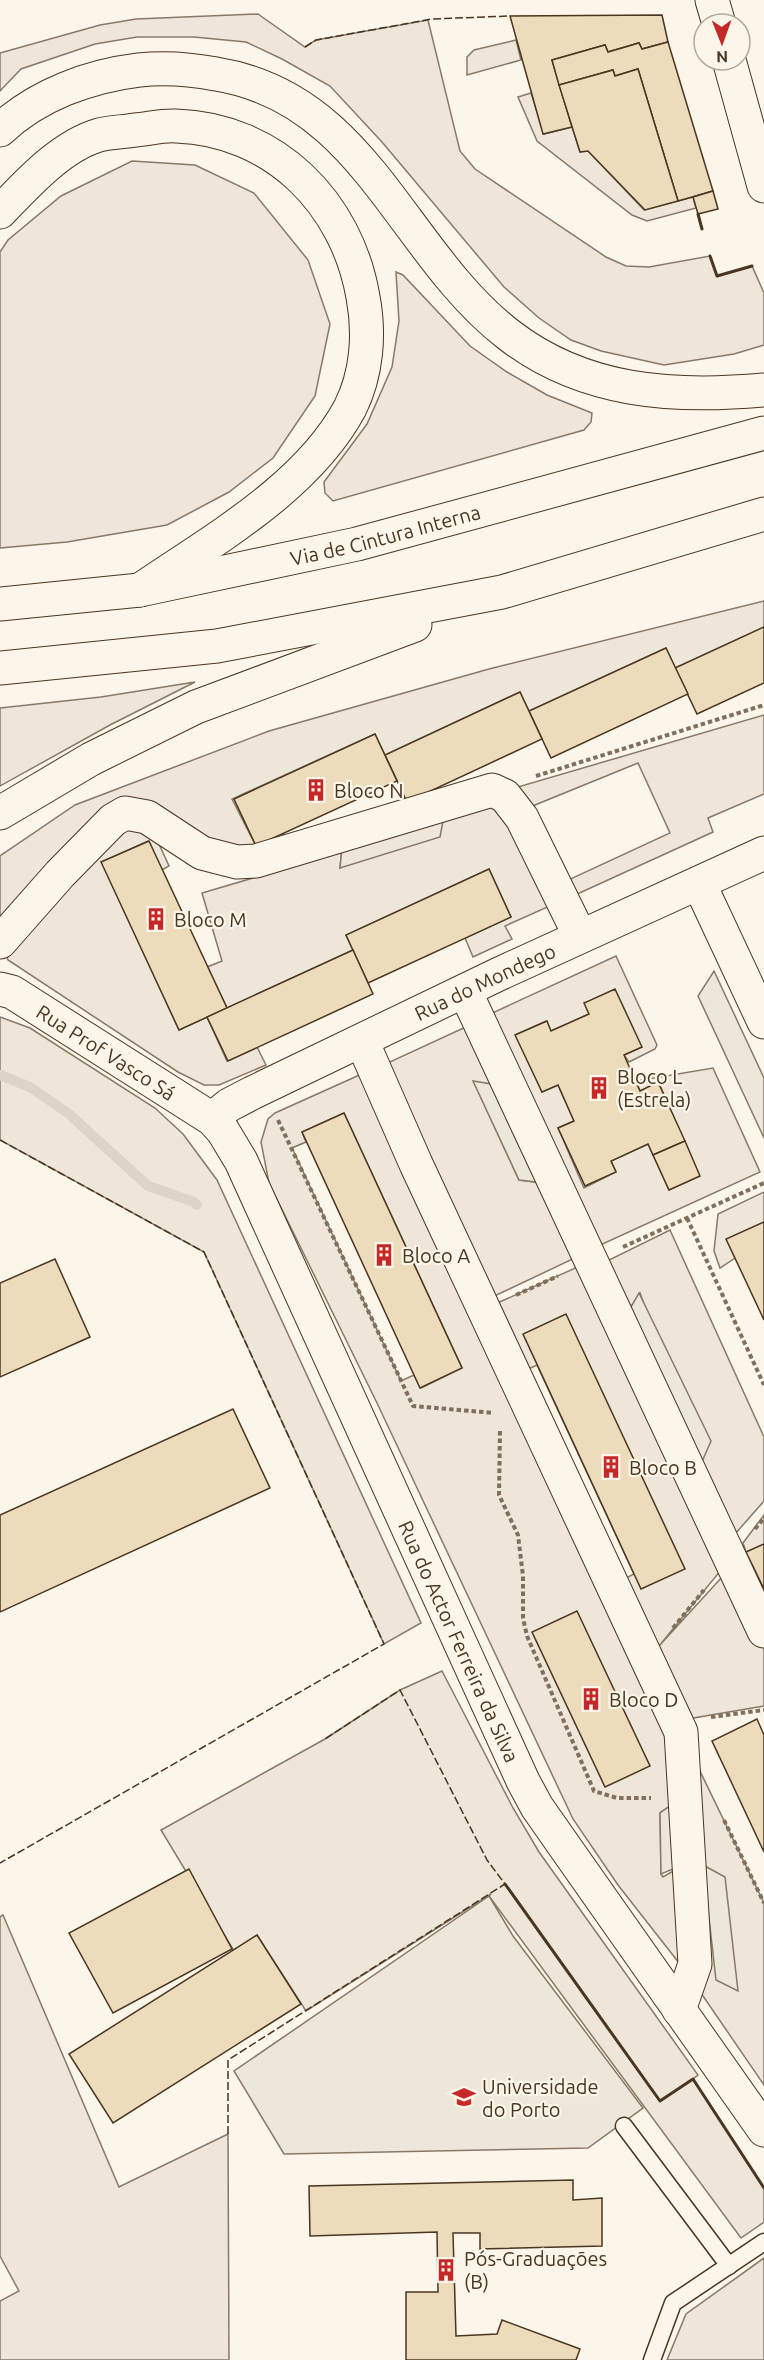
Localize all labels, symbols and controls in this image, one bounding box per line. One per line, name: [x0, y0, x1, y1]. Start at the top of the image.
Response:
north arrow: [692, 12, 752, 72]
text: N: [716, 48, 728, 66]
street label: Via de Cintura Interna: [288, 499, 483, 569]
building icon: Bloco N: [303, 777, 329, 803]
place label: Bloco N: [334, 779, 403, 802]
building icon: Bloco M: [143, 906, 169, 932]
place label: Bloco M: [174, 908, 247, 931]
street label: Rua do Mondego: [410, 938, 559, 1025]
street label: Rua Prof Vasco Sá: [33, 999, 180, 1104]
place label: Bloco L (Estrela): [617, 1065, 691, 1111]
building icon: Bloco L (Estrela): [586, 1075, 612, 1101]
building icon: Bloco A: [371, 1242, 397, 1268]
place label: Bloco A: [402, 1244, 470, 1267]
building icon: Bloco B: [598, 1454, 624, 1480]
place label: Bloco B: [629, 1456, 697, 1479]
street label: Rua do Actor Ferreira da Silva: [394, 1517, 524, 1766]
building icon: Bloco D: [578, 1686, 604, 1712]
place label: Bloco D: [609, 1688, 678, 1711]
place label: Universidade do Porto: [482, 2075, 599, 2121]
school or university icon: Universidade do Porto: [451, 2084, 477, 2110]
place label: Pós-Graduações (B): [464, 2247, 607, 2293]
building icon: Pós-Graduações (B): [433, 2257, 459, 2283]

